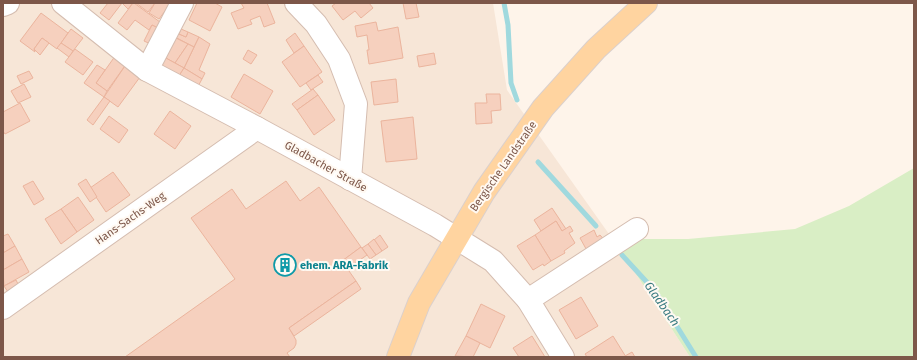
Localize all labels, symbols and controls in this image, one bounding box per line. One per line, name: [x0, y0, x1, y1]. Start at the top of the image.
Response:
street label: Bergische Landstraße: [467, 119, 539, 214]
street label: Gladbacher Straße: [282, 138, 369, 194]
street label: Hans-Sachs-Weg: [93, 189, 168, 247]
building icon: ehem. ARA-Fabrik: [272, 252, 298, 278]
place label: ehem. ARA-Fabrik: [300, 259, 389, 272]
water label: Gladbach: [642, 279, 682, 329]

